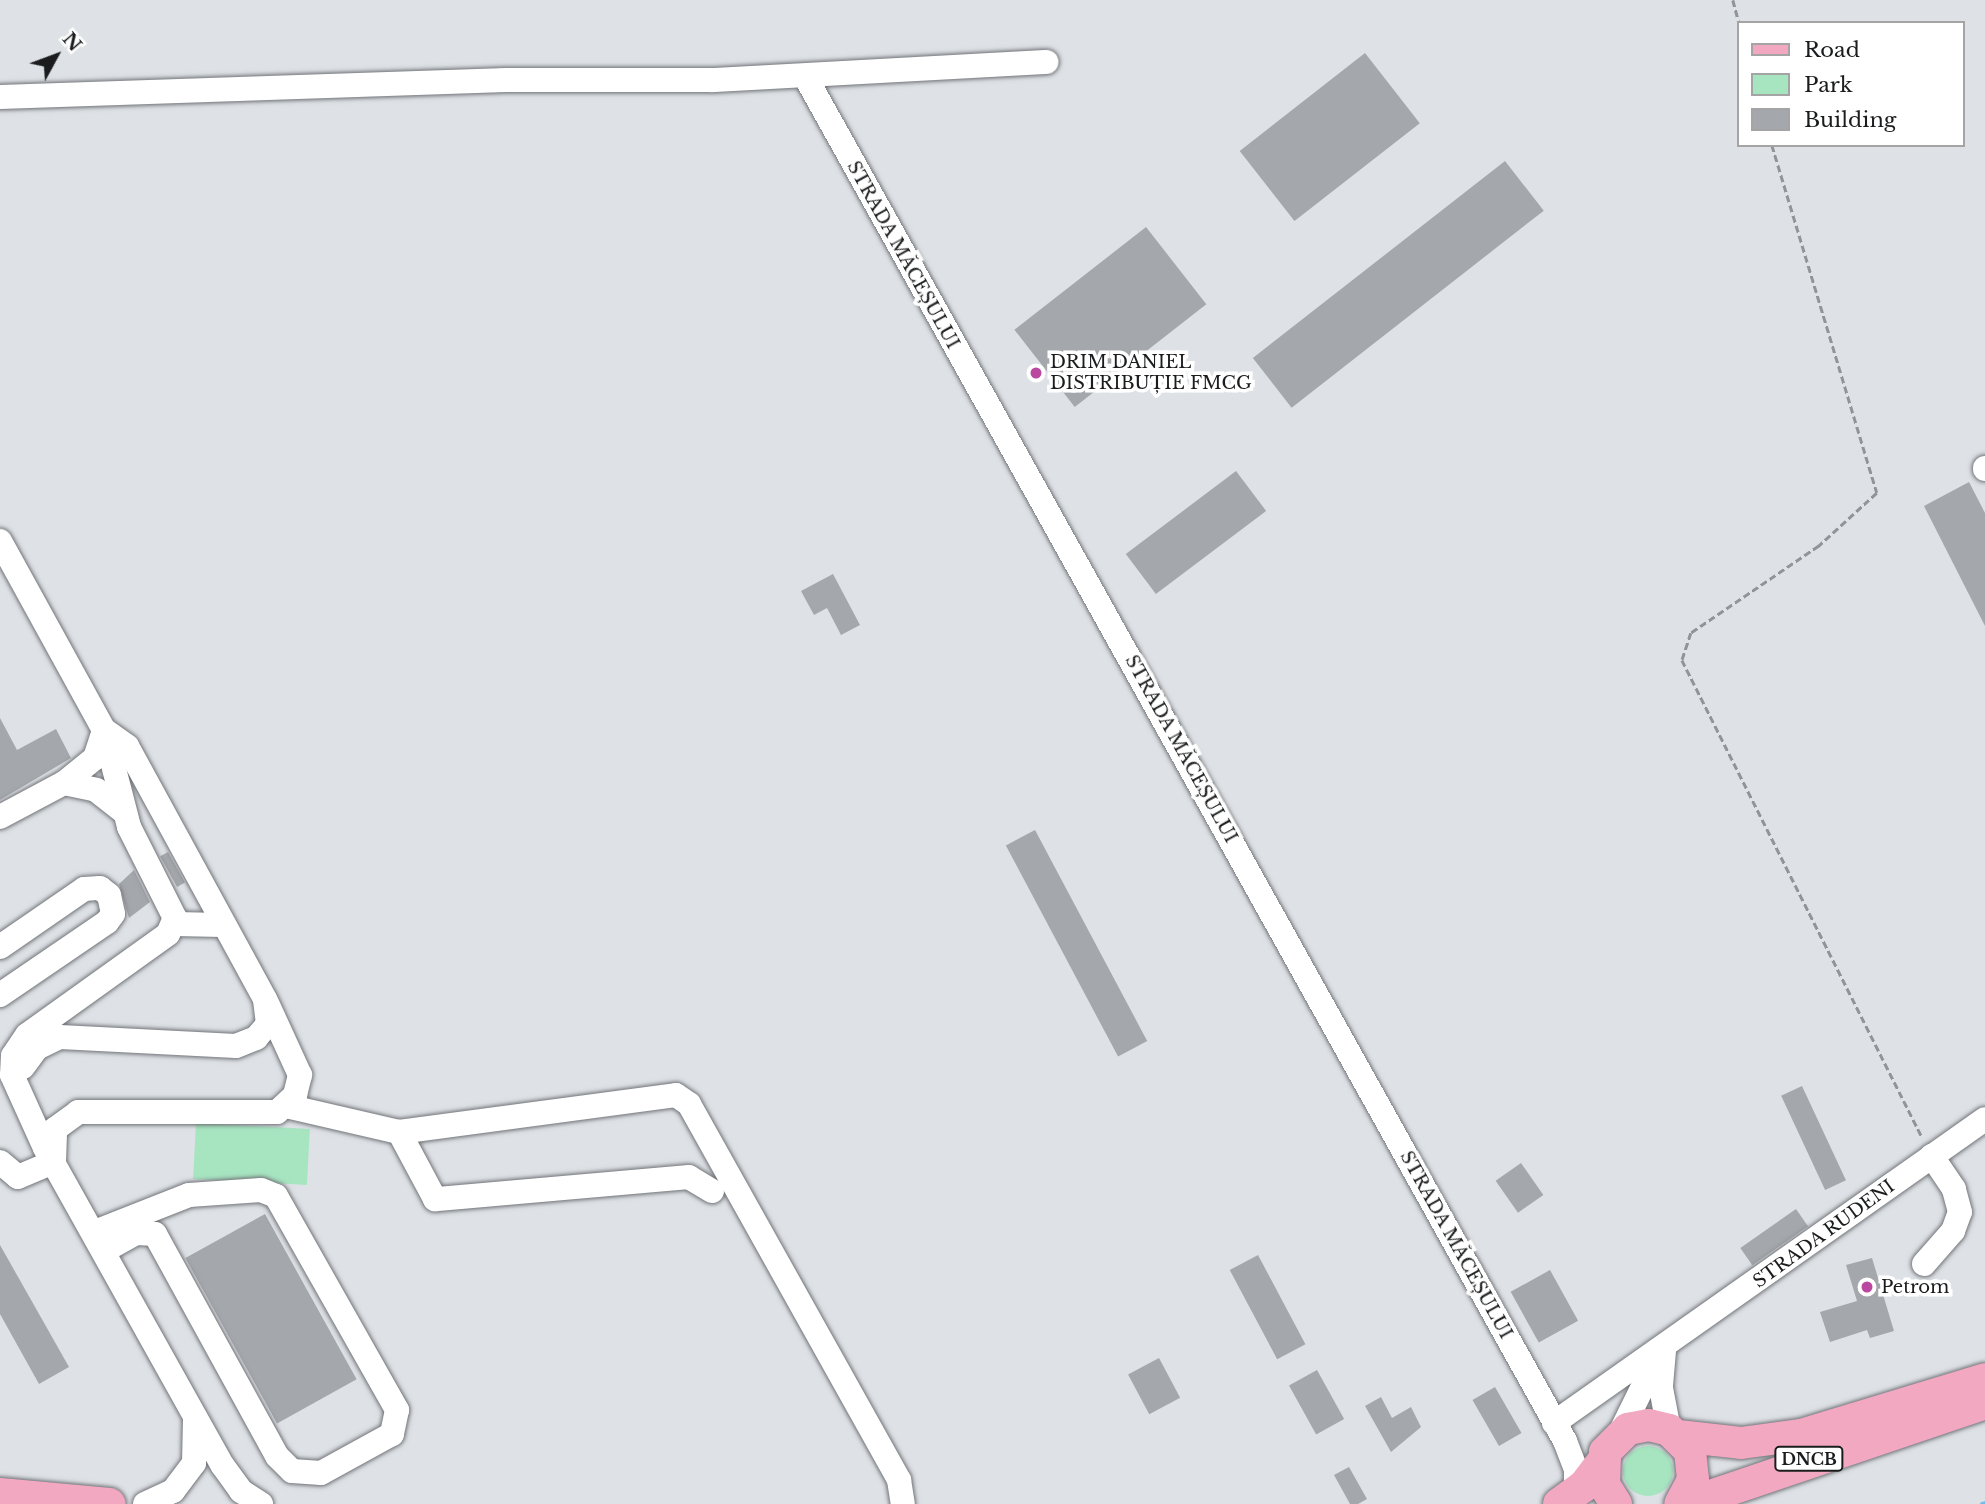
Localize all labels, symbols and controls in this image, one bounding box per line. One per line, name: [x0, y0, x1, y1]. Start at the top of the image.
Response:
north arrow: [21, 21, 91, 91]
legend: [1736, 21, 1964, 147]
text: N: [58, 28, 87, 56]
text: Road: [1804, 37, 1860, 63]
text: Park: [1804, 72, 1853, 98]
text: Building: [1804, 107, 1896, 133]
street label: STRADA MĂCEȘULUI: [842, 157, 964, 353]
place label: DRIM DANIEL DISTRIBUȚIE FMCG: [1050, 352, 1252, 394]
marker: DRIM DANIEL DISTRIBUȚIE FMCG: [1028, 365, 1044, 381]
street label: STRADA MĂCEȘULUI: [1120, 651, 1242, 847]
street label: STRADA MĂCEȘULUI: [1395, 1147, 1517, 1343]
street label: STRADA RUDENI: [1749, 1175, 1899, 1293]
place label: Petrom: [1881, 1276, 1949, 1298]
marker: Petrom: [1859, 1279, 1875, 1295]
road number: DNCB: [1774, 1446, 1844, 1471]

